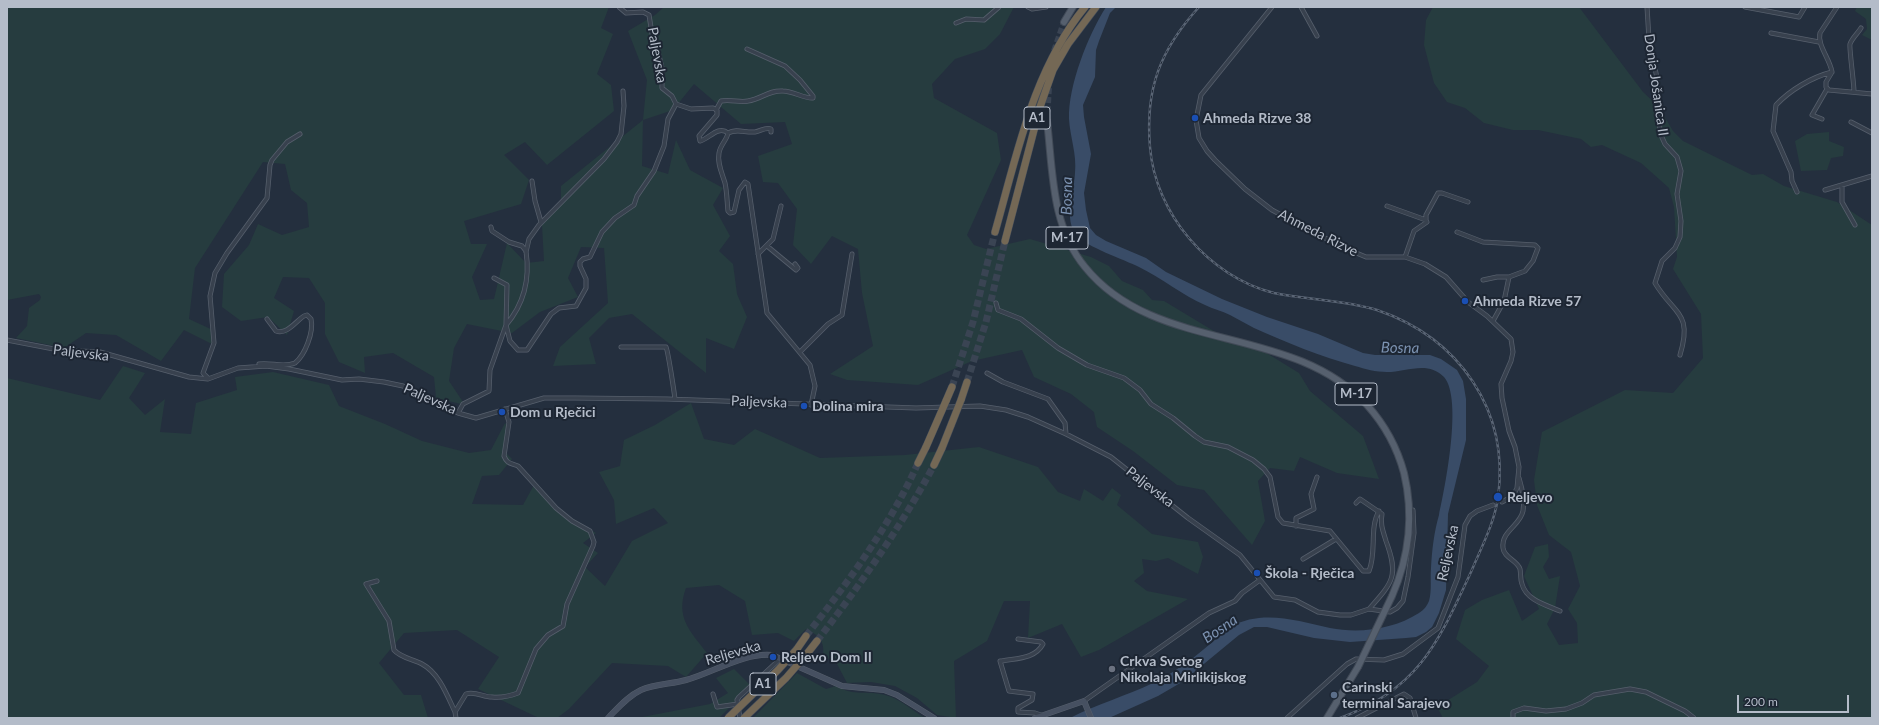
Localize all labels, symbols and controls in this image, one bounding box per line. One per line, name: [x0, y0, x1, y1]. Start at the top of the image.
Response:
street label: Paljevska: [644, 26, 670, 84]
street label: Donja Jošanica II: [1641, 33, 1671, 137]
road number: A1: [1024, 107, 1050, 129]
place label: Ahmeda Rizve 38: [1203, 110, 1311, 126]
marker: Ahmeda Rizve 38: [1190, 113, 1200, 123]
water label: Bosna: [1058, 177, 1076, 215]
street label: Ahmeda Rizve: [1275, 206, 1361, 260]
road number: M-17: [1046, 227, 1088, 249]
place label: Ahmeda Rizve 57: [1473, 293, 1581, 309]
marker: Ahmeda Rizve 57: [1460, 296, 1470, 306]
water label: Bosna: [1381, 339, 1419, 357]
street label: Paljevska: [52, 341, 110, 365]
street label: Paljevska: [401, 380, 459, 418]
road number: M-17: [1335, 383, 1377, 405]
street label: Paljevska: [731, 393, 787, 411]
place label: Dolina mira: [812, 398, 884, 414]
marker: Dolina mira: [799, 401, 809, 411]
place label: Dom u Rječici: [510, 404, 596, 420]
marker: Dom u Rječici: [497, 407, 507, 417]
street label: Paljevska: [1123, 463, 1177, 511]
place label: Reljevo: [1507, 489, 1553, 505]
marker: Reljevo: [1492, 491, 1504, 503]
street label: Reljevska: [1434, 523, 1462, 583]
place label: Škola - Rječica: [1265, 565, 1354, 581]
marker: Škola - Rječica: [1252, 568, 1262, 578]
water label: Bosna: [1199, 611, 1241, 647]
street label: Reljevska: [703, 637, 763, 669]
place label: Reljevo Dom II: [781, 649, 872, 665]
marker: Reljevo Dom II: [768, 652, 778, 662]
place label: Crkva Svetog Nikolaja Mirlikijskog: [1120, 653, 1246, 686]
marker: Crkva Svetog Nikolaja Mirlikijskog: [1107, 664, 1117, 674]
road number: A1: [750, 673, 776, 695]
place label: Carinski terminal Sarajevo: [1342, 679, 1450, 712]
scale bar: [1739, 687, 1851, 713]
marker: Carinski terminal Sarajevo: [1329, 690, 1339, 700]
text: 200 m: [1744, 694, 1778, 709]

